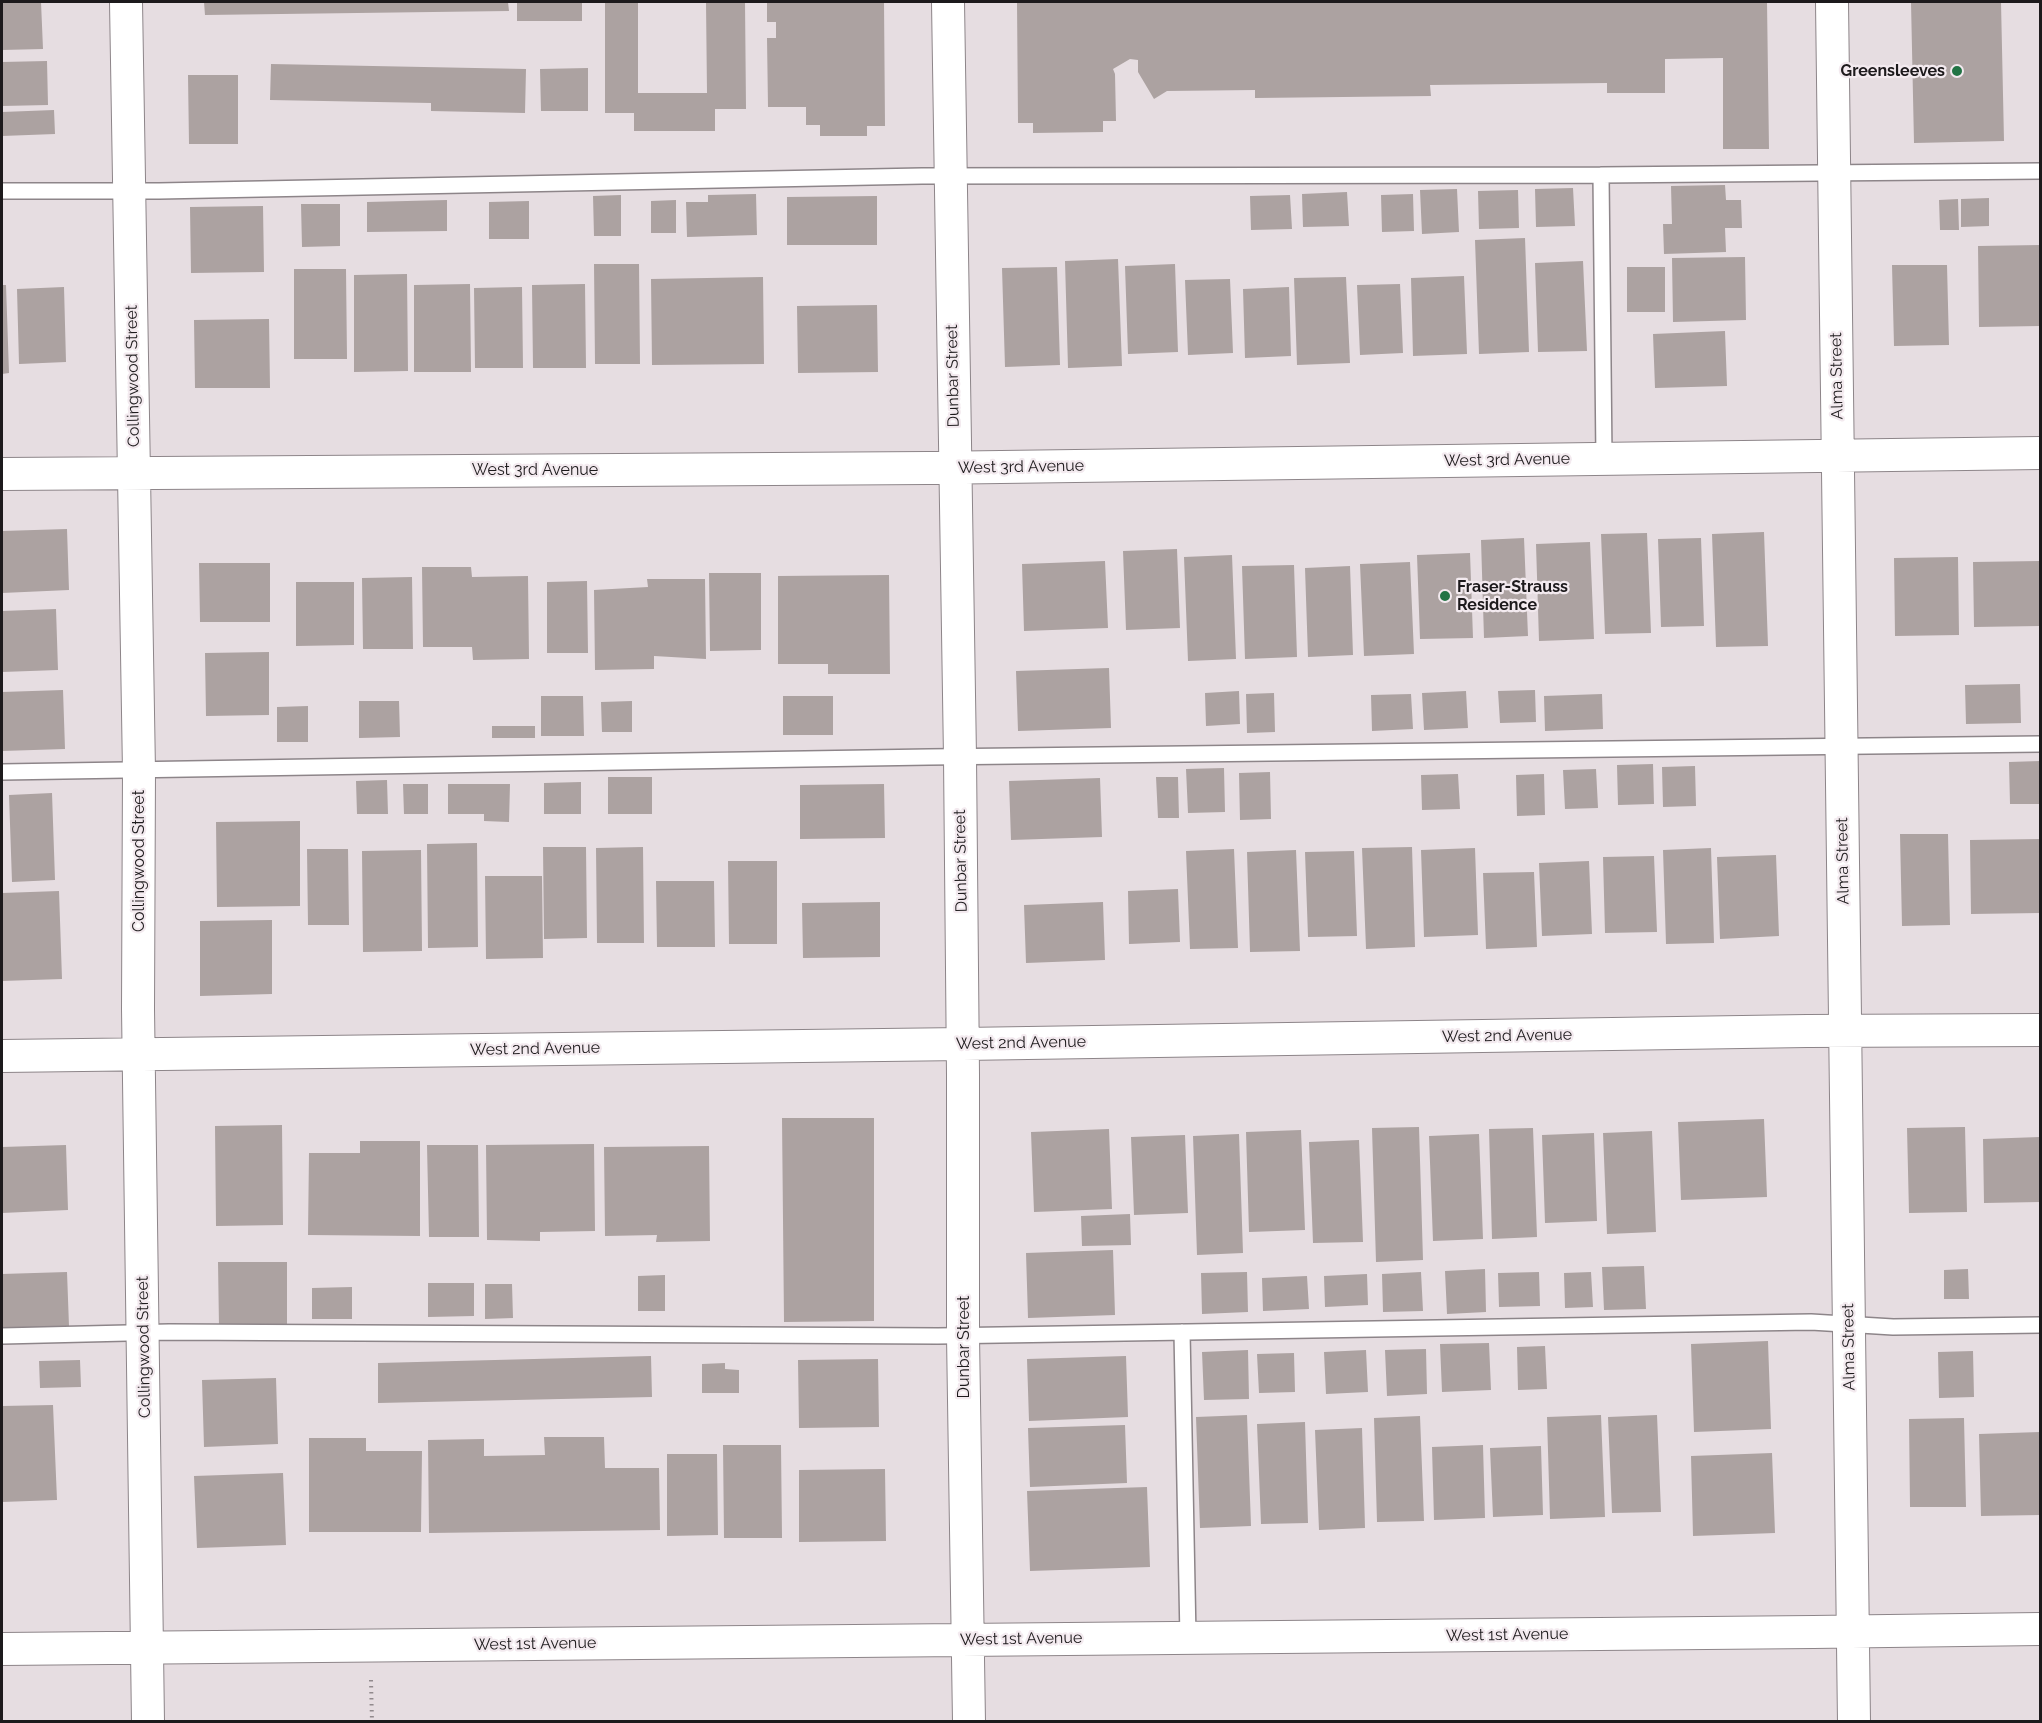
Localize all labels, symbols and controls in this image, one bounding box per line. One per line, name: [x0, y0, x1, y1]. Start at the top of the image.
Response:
place label: Greensleeves: [1841, 61, 1945, 81]
marker: Greensleeves: [1950, 64, 1964, 78]
street label: Collingwood Street: [122, 305, 144, 447]
street label: Dunbar Street: [943, 324, 963, 428]
street label: Alma Street: [1827, 332, 1847, 420]
street label: West 3rd Avenue: [1444, 449, 1570, 471]
street label: West 3rd Avenue: [958, 456, 1084, 478]
street label: West 3rd Avenue: [472, 460, 598, 480]
place label: Fraser-Strauss Residence: [1457, 577, 1568, 615]
marker: Fraser-Strauss Residence: [1438, 589, 1452, 603]
street label: Collingwood Street: [129, 790, 149, 932]
street label: Dunbar Street: [951, 809, 971, 913]
street label: Alma Street: [1833, 817, 1853, 905]
street label: West 2nd Avenue: [1442, 1025, 1572, 1047]
street label: West 2nd Avenue: [956, 1032, 1086, 1054]
street label: West 2nd Avenue: [470, 1038, 600, 1060]
street label: Collingwood Street: [133, 1276, 155, 1418]
street label: Dunbar Street: [954, 1296, 974, 1398]
street label: Alma Street: [1839, 1303, 1859, 1391]
street label: West 1st Avenue: [1446, 1624, 1568, 1646]
street label: West 1st Avenue: [960, 1628, 1082, 1650]
street label: West 1st Avenue: [474, 1633, 596, 1655]

